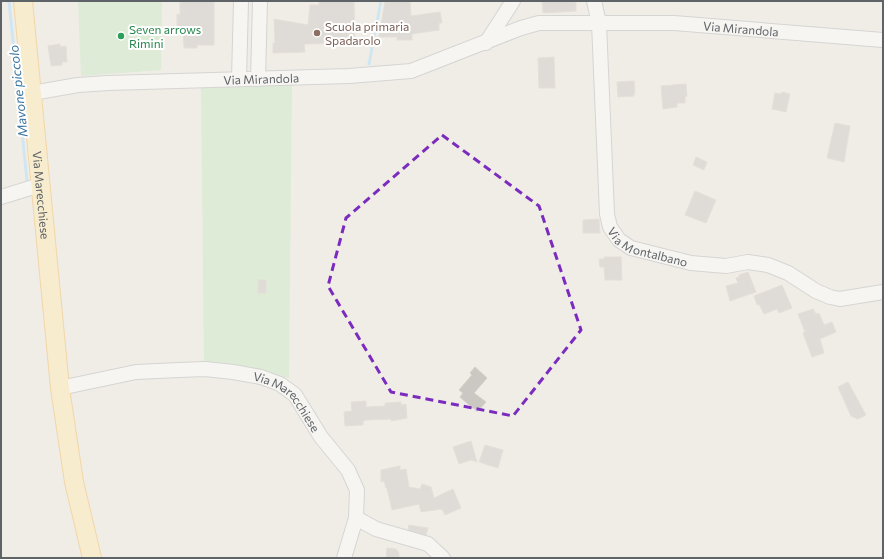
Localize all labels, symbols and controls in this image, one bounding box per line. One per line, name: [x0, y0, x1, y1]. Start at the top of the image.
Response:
street label: Via Mirandola: [703, 18, 779, 38]
place label: Scuola primaria Spadarolo: [325, 19, 409, 47]
place label: Seven arrows Rimini: [129, 22, 201, 50]
marker: Scuola primaria Spadarolo: [312, 28, 322, 38]
marker: Seven arrows Rimini: [116, 31, 126, 41]
water label: Mavone piccolo: [5, 44, 31, 138]
street label: Via Mirandola: [223, 70, 299, 87]
street label: Via Marecchiese: [30, 150, 53, 240]
street label: Via Montalbano: [605, 224, 689, 269]
street label: Via Marecchiese: [252, 369, 323, 434]

